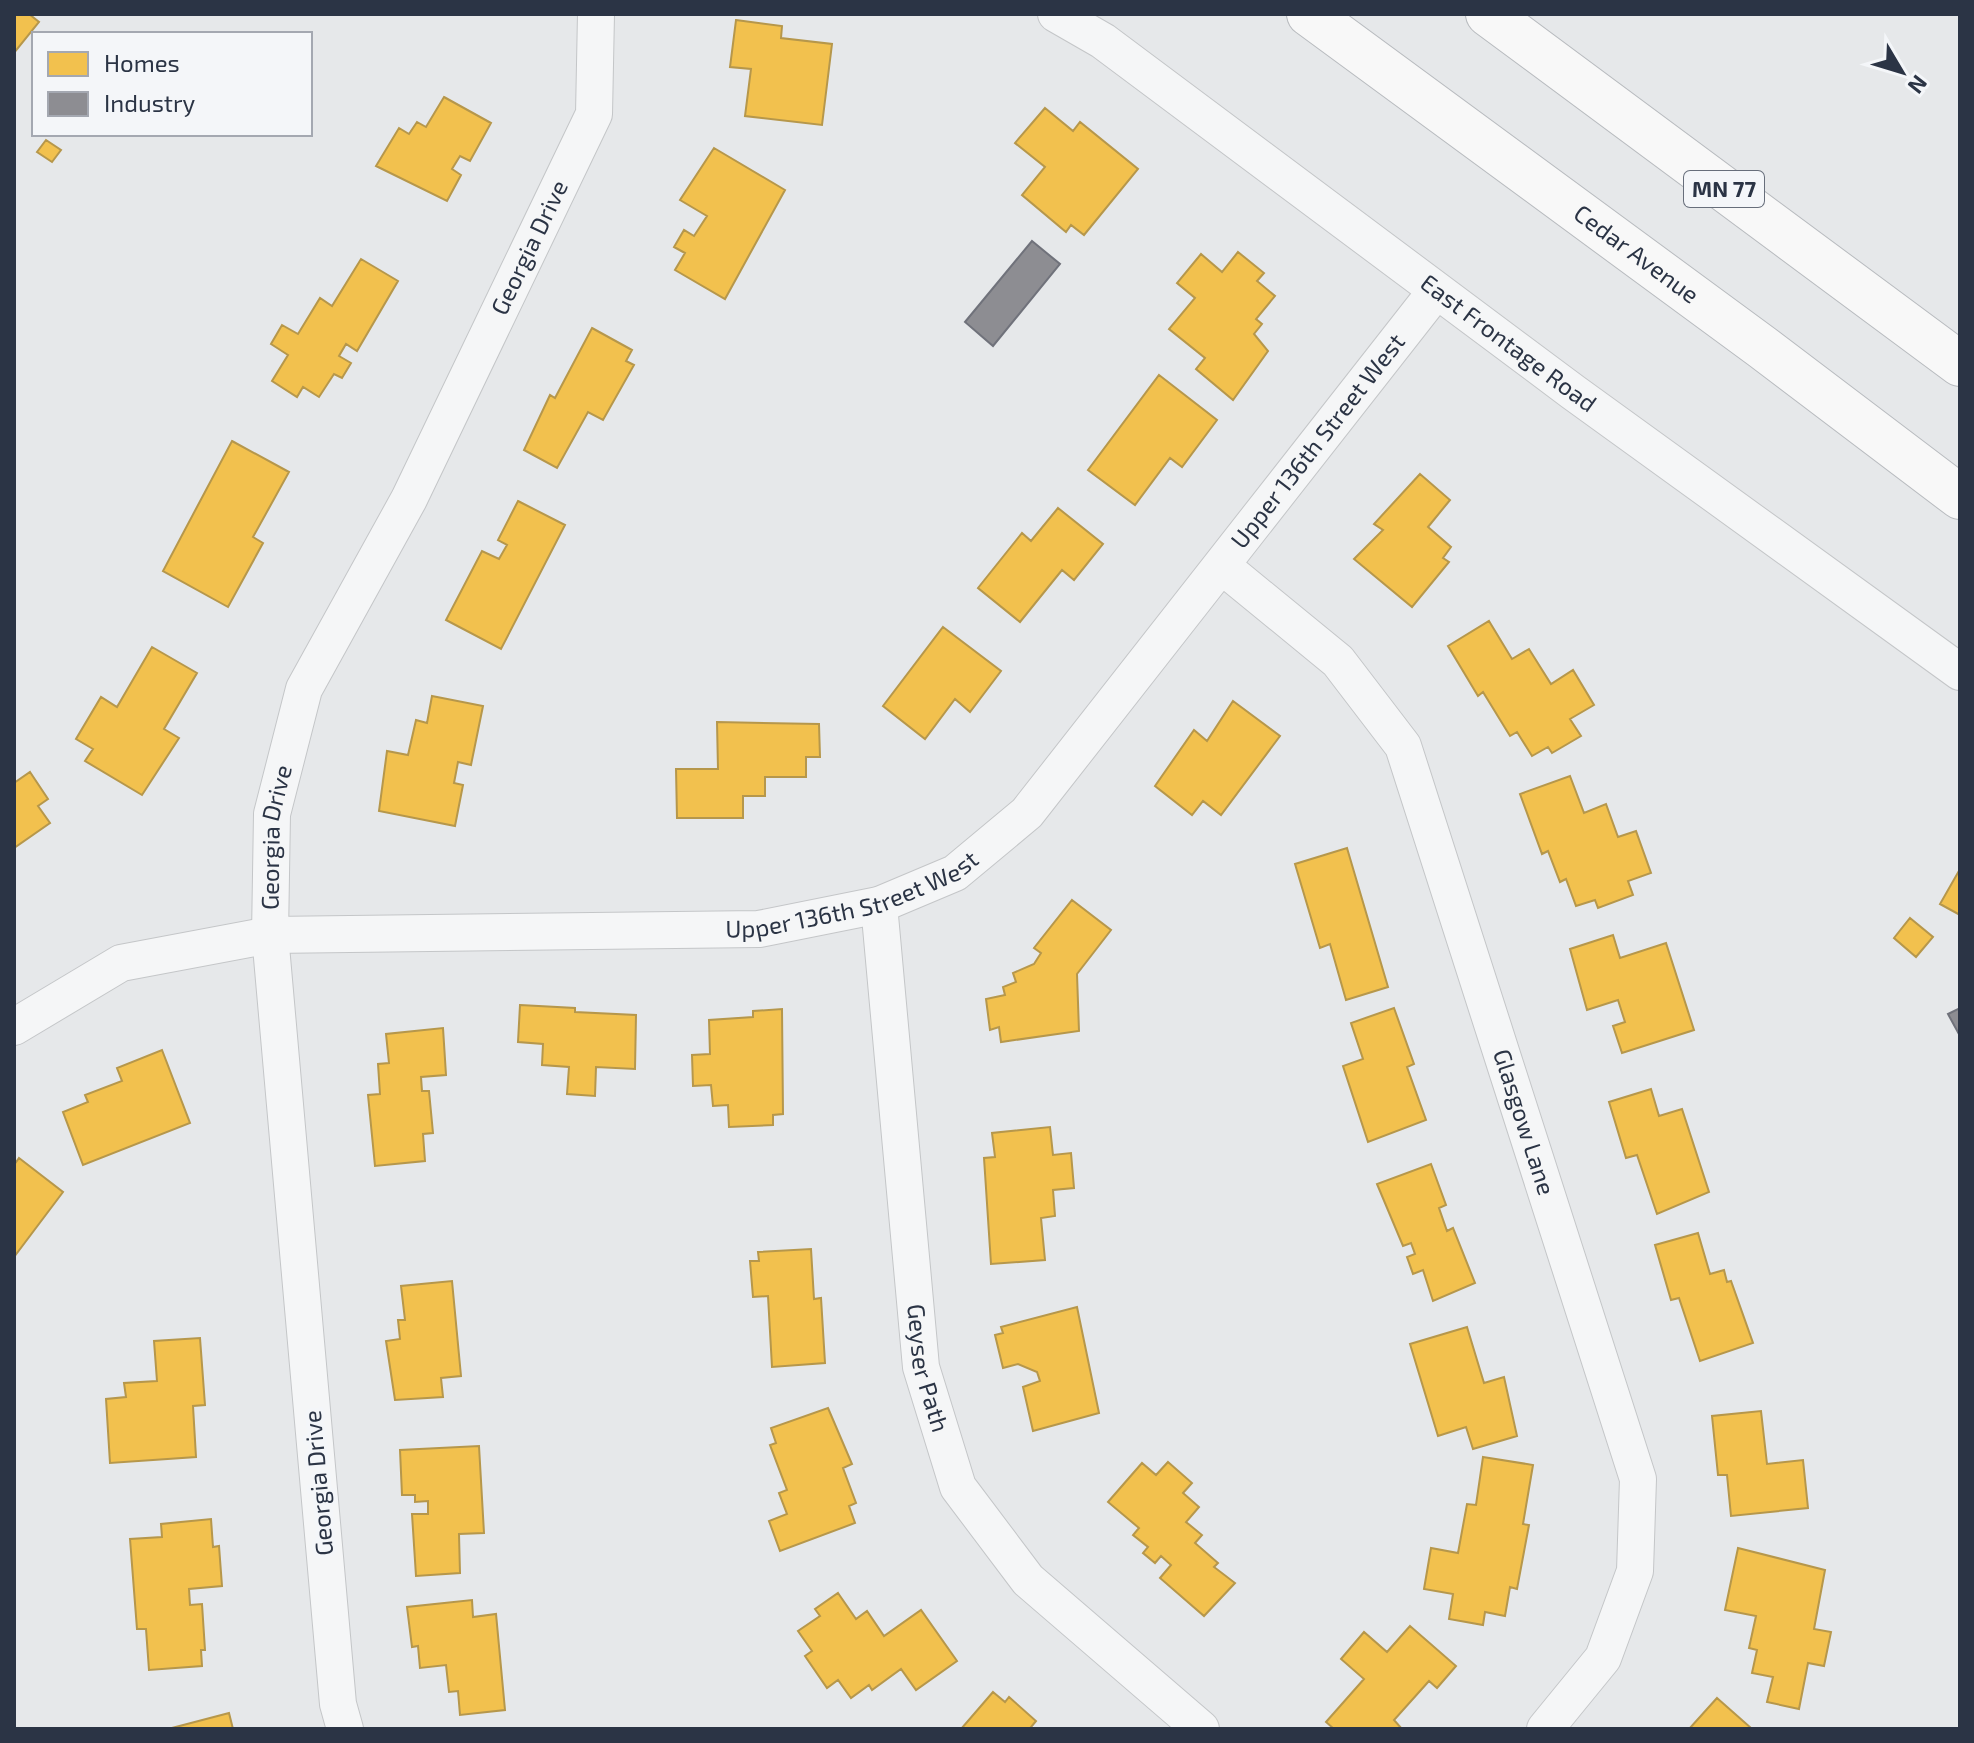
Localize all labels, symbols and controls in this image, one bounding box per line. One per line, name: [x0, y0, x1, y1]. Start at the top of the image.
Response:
legend: [32, 32, 312, 136]
north arrow: [1862, 32, 1942, 112]
text: Homes: [104, 48, 180, 77]
text: N: [1903, 71, 1934, 99]
text: Industry: [104, 88, 196, 117]
road number: MN 77: [1684, 171, 1764, 207]
street label: Georgia Drive: [484, 175, 573, 319]
street label: Cedar Avenue: [1569, 198, 1705, 309]
street label: East Frontage Road: [1416, 267, 1603, 417]
street label: Upper 136th Street West: [1224, 327, 1410, 554]
street label: Georgia Drive: [254, 762, 297, 910]
street label: Upper 136th Street West: [725, 844, 983, 942]
street label: Glasgow Lane: [1488, 1045, 1562, 1198]
street label: Geyser Path: [902, 1303, 956, 1435]
street label: Georgia Drive: [297, 1409, 338, 1557]

